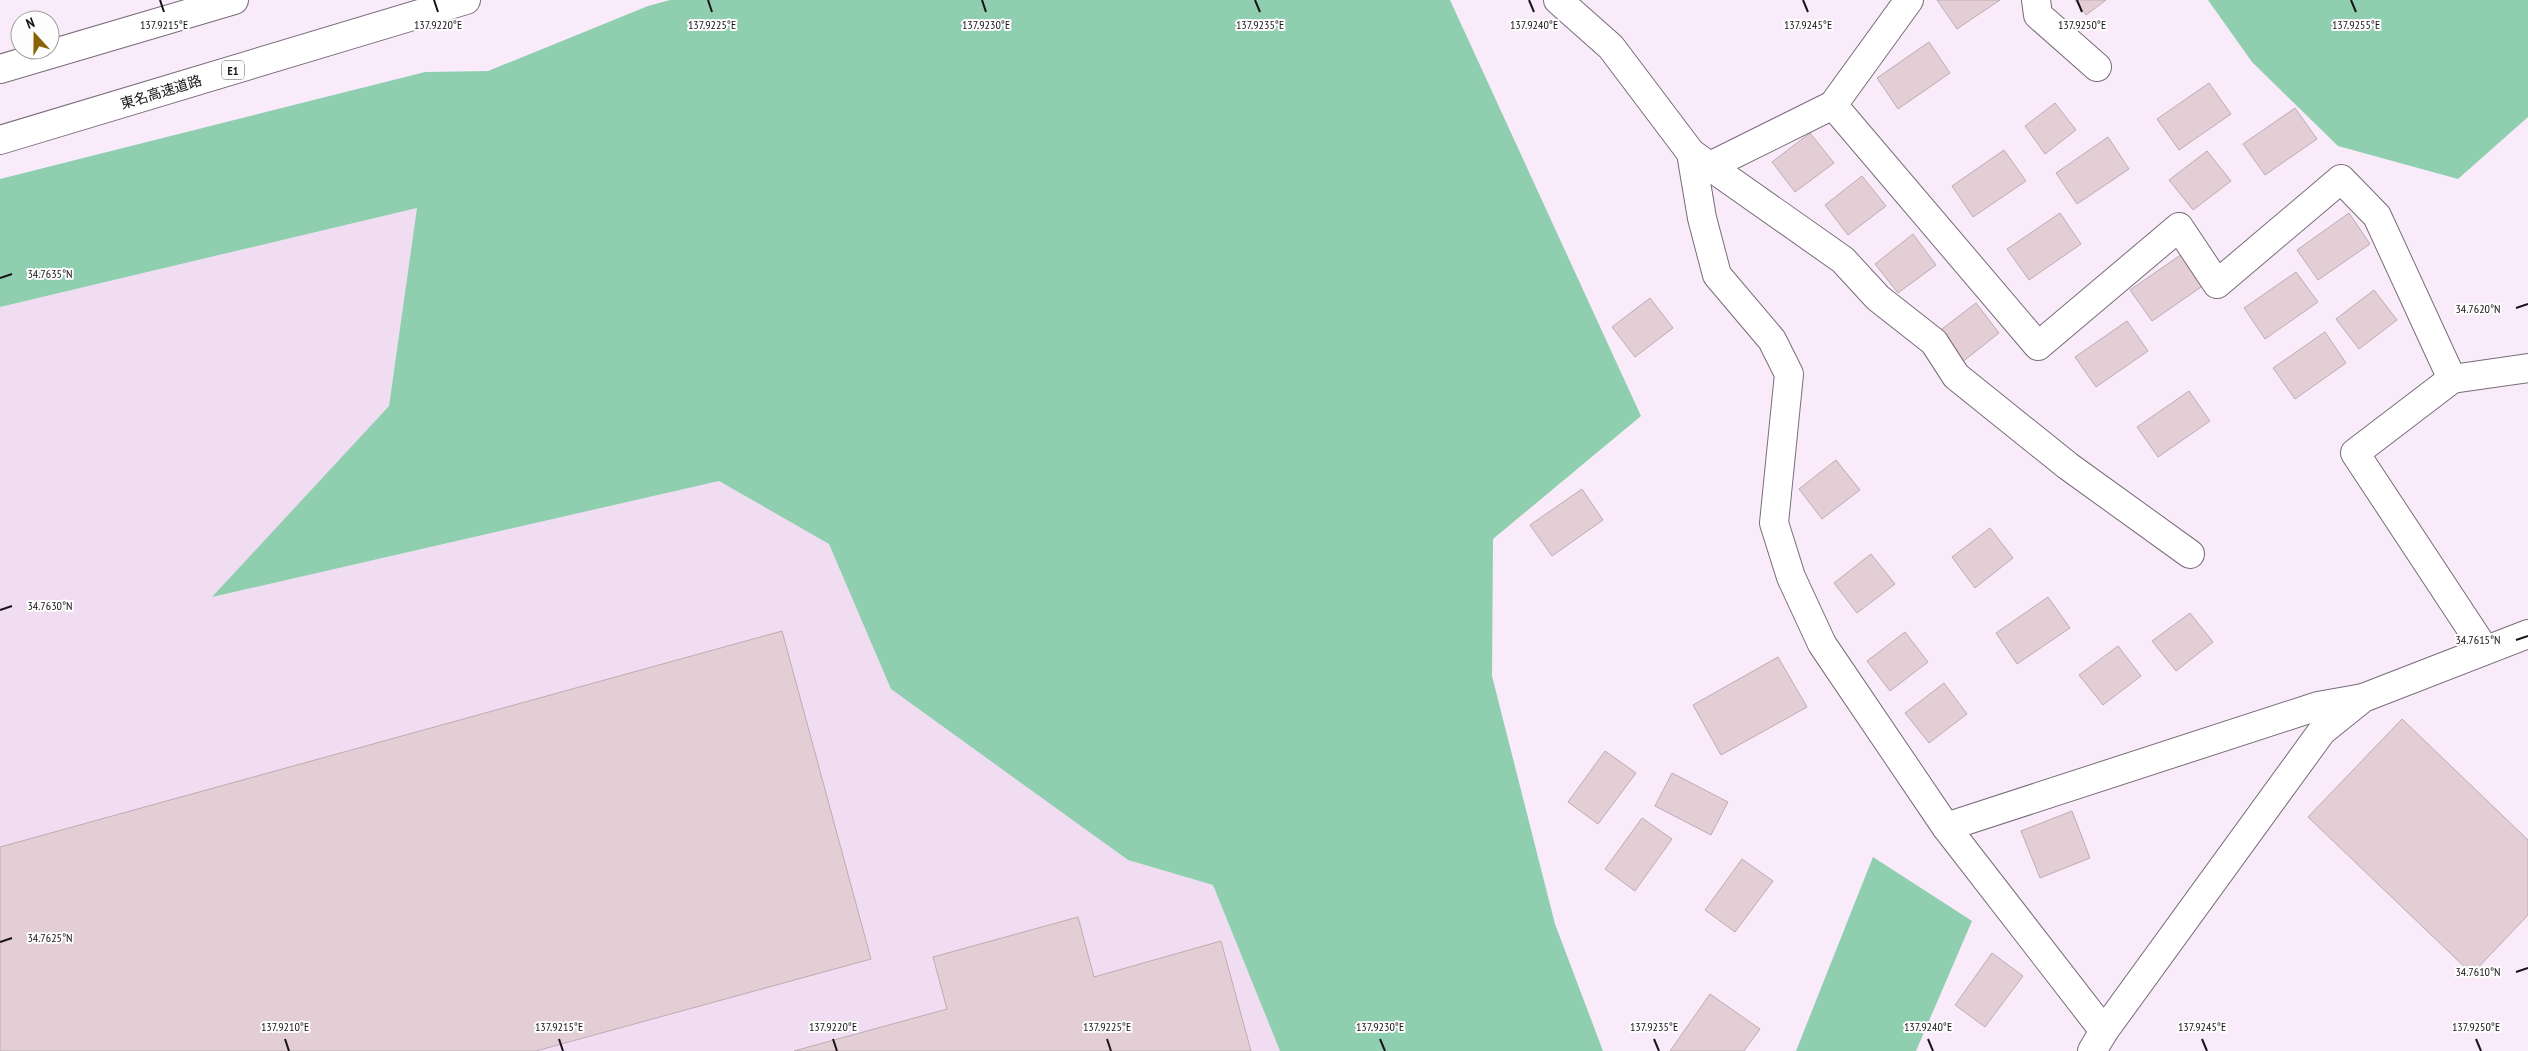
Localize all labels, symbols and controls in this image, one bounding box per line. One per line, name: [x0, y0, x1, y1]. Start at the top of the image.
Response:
north arrow: [10, 10, 60, 60]
text: N: [24, 13, 37, 33]
text: 137.9215°E: [140, 17, 188, 32]
text: 137.9220°E: [414, 17, 462, 32]
text: 137.9225°E: [688, 17, 736, 32]
text: 137.9230°E: [962, 17, 1010, 32]
text: 137.9235°E: [1236, 17, 1284, 32]
text: 137.9240°E: [1510, 17, 1558, 32]
text: 137.9245°E: [1784, 17, 1832, 32]
text: 137.9250°E: [2058, 17, 2106, 32]
text: 137.9255°E: [2332, 17, 2380, 32]
road number: E1: [222, 60, 244, 80]
street label: 東名高速道路: [118, 71, 204, 113]
text: 34.7635°N: [27, 266, 73, 281]
text: 34.7620°N: [2455, 301, 2501, 316]
text: 34.7630°N: [27, 598, 73, 613]
text: 34.7615°N: [2455, 632, 2501, 647]
text: 34.7625°N: [27, 930, 73, 945]
text: 34.7610°N: [2455, 964, 2501, 979]
text: 137.9210°E: [261, 1019, 309, 1034]
text: 137.9215°E: [535, 1019, 583, 1034]
text: 137.9220°E: [809, 1019, 857, 1034]
text: 137.9225°E: [1083, 1019, 1131, 1034]
text: 137.9230°E: [1356, 1019, 1404, 1034]
text: 137.9235°E: [1630, 1019, 1678, 1034]
text: 137.9240°E: [1904, 1019, 1952, 1034]
text: 137.9245°E: [2178, 1019, 2226, 1034]
text: 137.9250°E: [2452, 1019, 2500, 1034]

